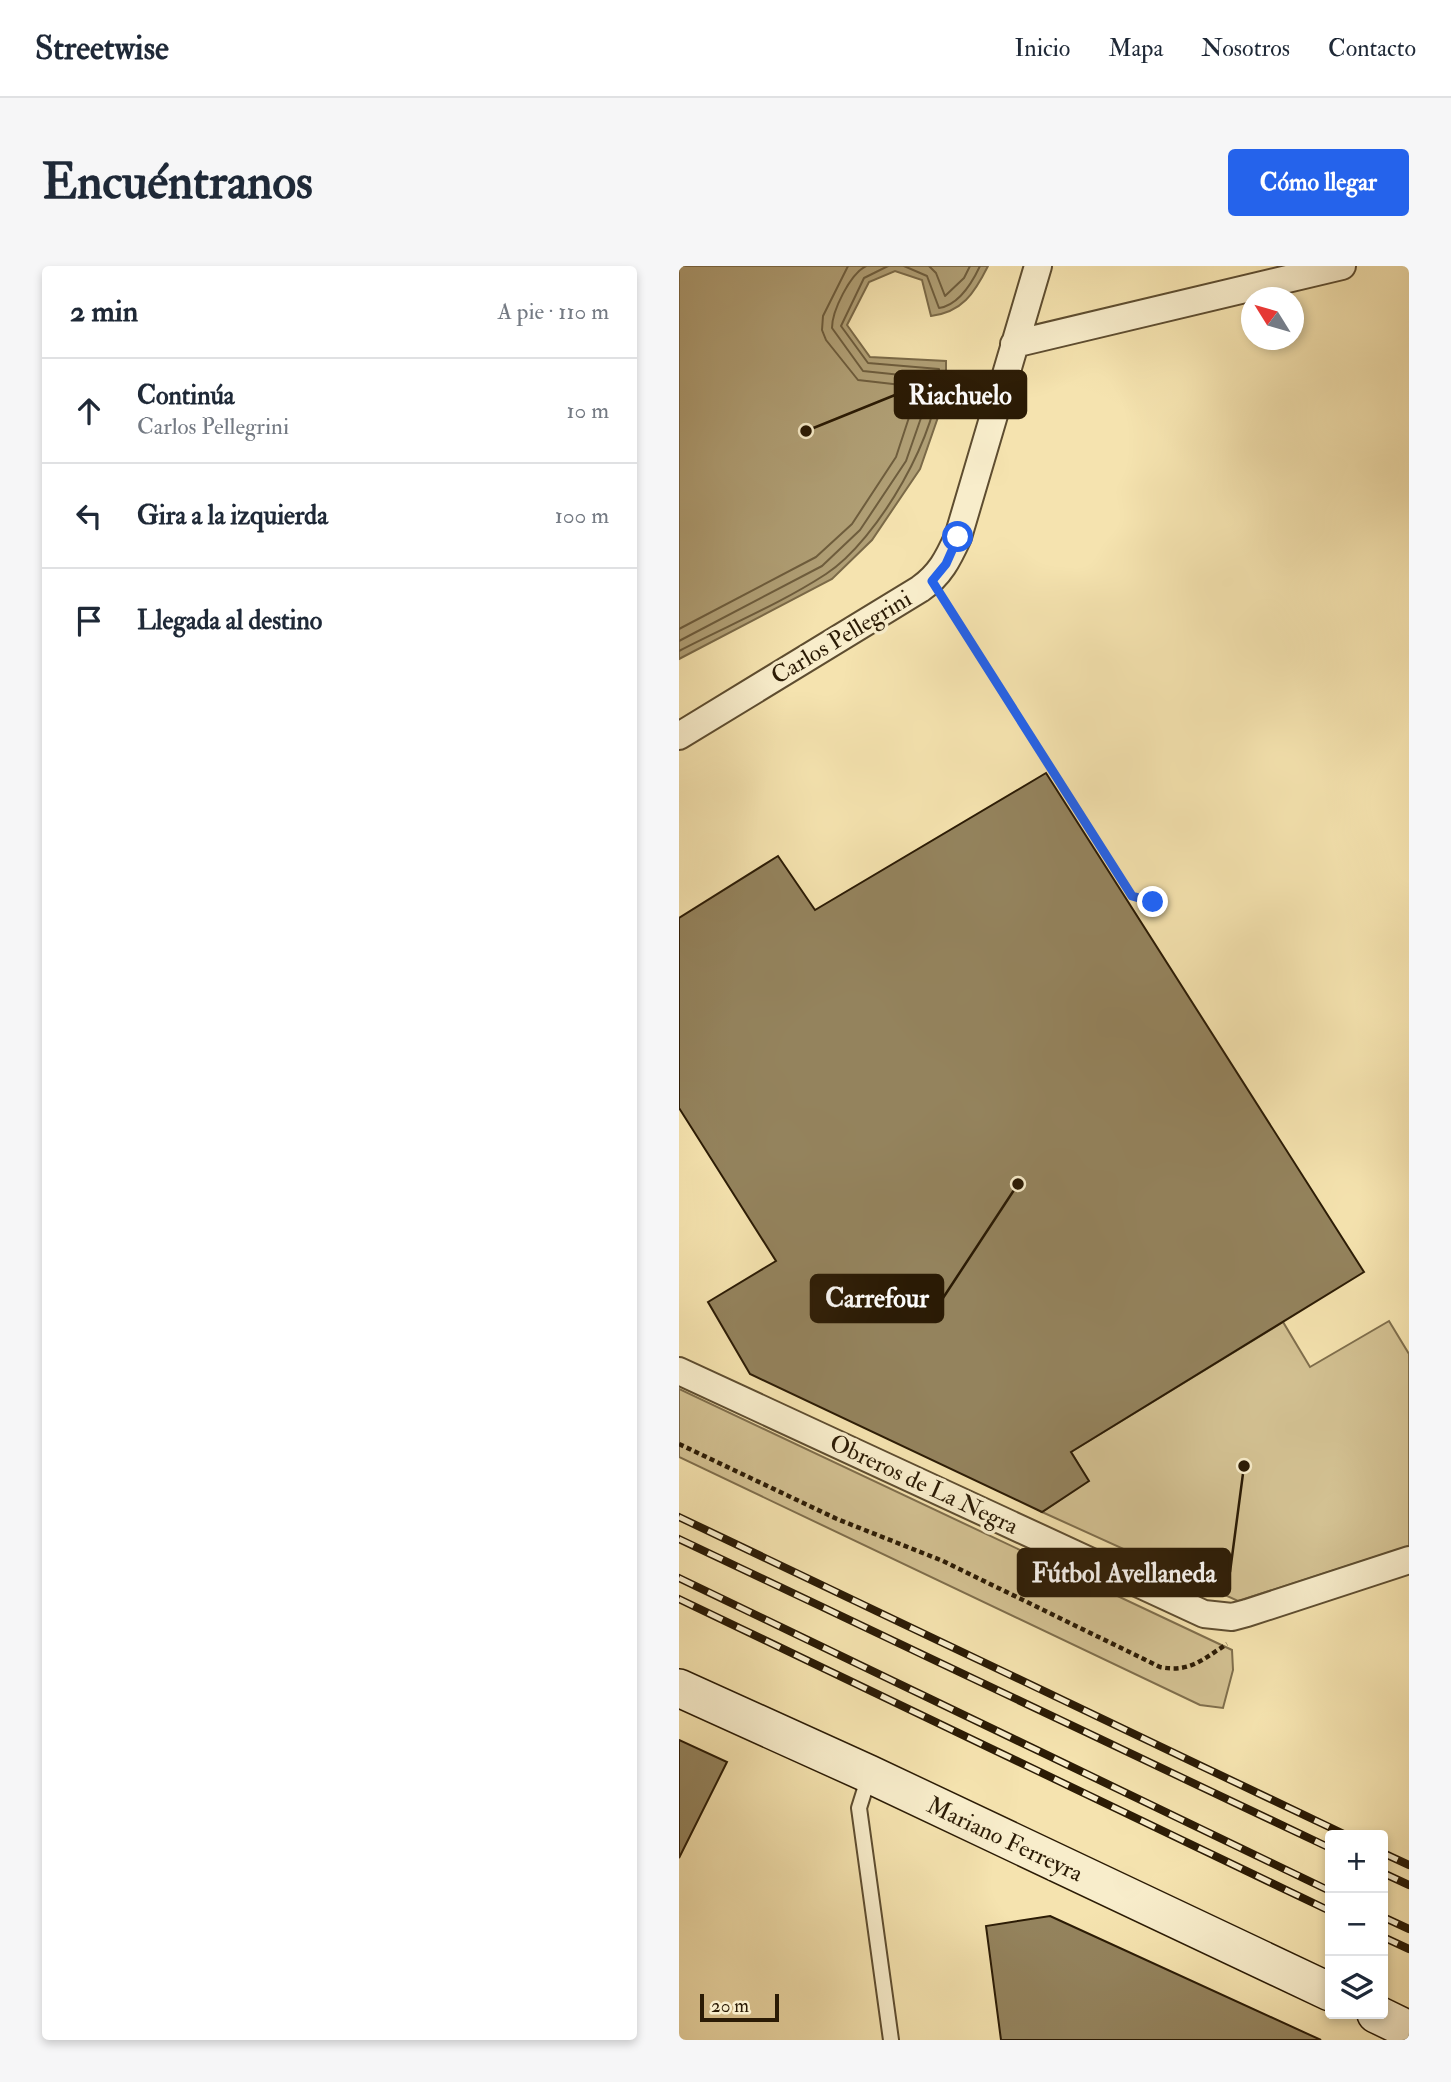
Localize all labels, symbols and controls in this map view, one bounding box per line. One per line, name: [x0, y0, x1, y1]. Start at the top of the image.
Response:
text: Streetwise: [35, 28, 169, 69]
text: Inicio: [1015, 33, 1070, 64]
text: Mapa: [1108, 33, 1163, 64]
text: Nosotros: [1201, 33, 1290, 64]
text: Contacto: [1328, 33, 1416, 64]
button: Cómo llegar: [1228, 149, 1409, 216]
text: Encuéntranos: [42, 152, 313, 213]
north arrow: [1241, 287, 1304, 350]
text: 2 min: [70, 293, 138, 330]
text: A pie · 110 m: [497, 297, 609, 326]
callout: Riachuelo: [895, 371, 1026, 418]
text: Continúa: [137, 380, 235, 412]
text: Riachuelo: [908, 380, 1012, 412]
icon: ahead: [70, 392, 108, 430]
text: 10 m: [566, 396, 609, 425]
text: Carlos Pellegrini: [137, 412, 289, 441]
icon: left: [70, 497, 108, 535]
text: Gira a la izquierda: [137, 500, 328, 532]
text: 100 m: [555, 501, 609, 530]
route start: [942, 521, 973, 552]
street label: Carlos Pellegrini: [765, 583, 917, 692]
icon: arrive: [70, 602, 108, 640]
text: Llegada al destino: [137, 605, 322, 637]
route end: [1137, 886, 1168, 917]
callout: Carrefour: [811, 1275, 943, 1322]
text: Carrefour: [825, 1283, 929, 1315]
street label: Obreros de La Negra: [824, 1427, 1024, 1542]
callout: Fútbol Avellaneda: [1018, 1549, 1230, 1596]
text: Fútbol Avellaneda: [1032, 1558, 1217, 1590]
street label: Mariano Ferreyra: [922, 1790, 1089, 1890]
map controls: [1325, 1830, 1388, 2019]
button: +: [1325, 1830, 1388, 1893]
button: −: [1325, 1893, 1388, 1956]
button: layers: [1325, 1956, 1388, 2019]
scale bar: [700, 1991, 779, 2023]
text: 20 m: [711, 1994, 749, 2018]

